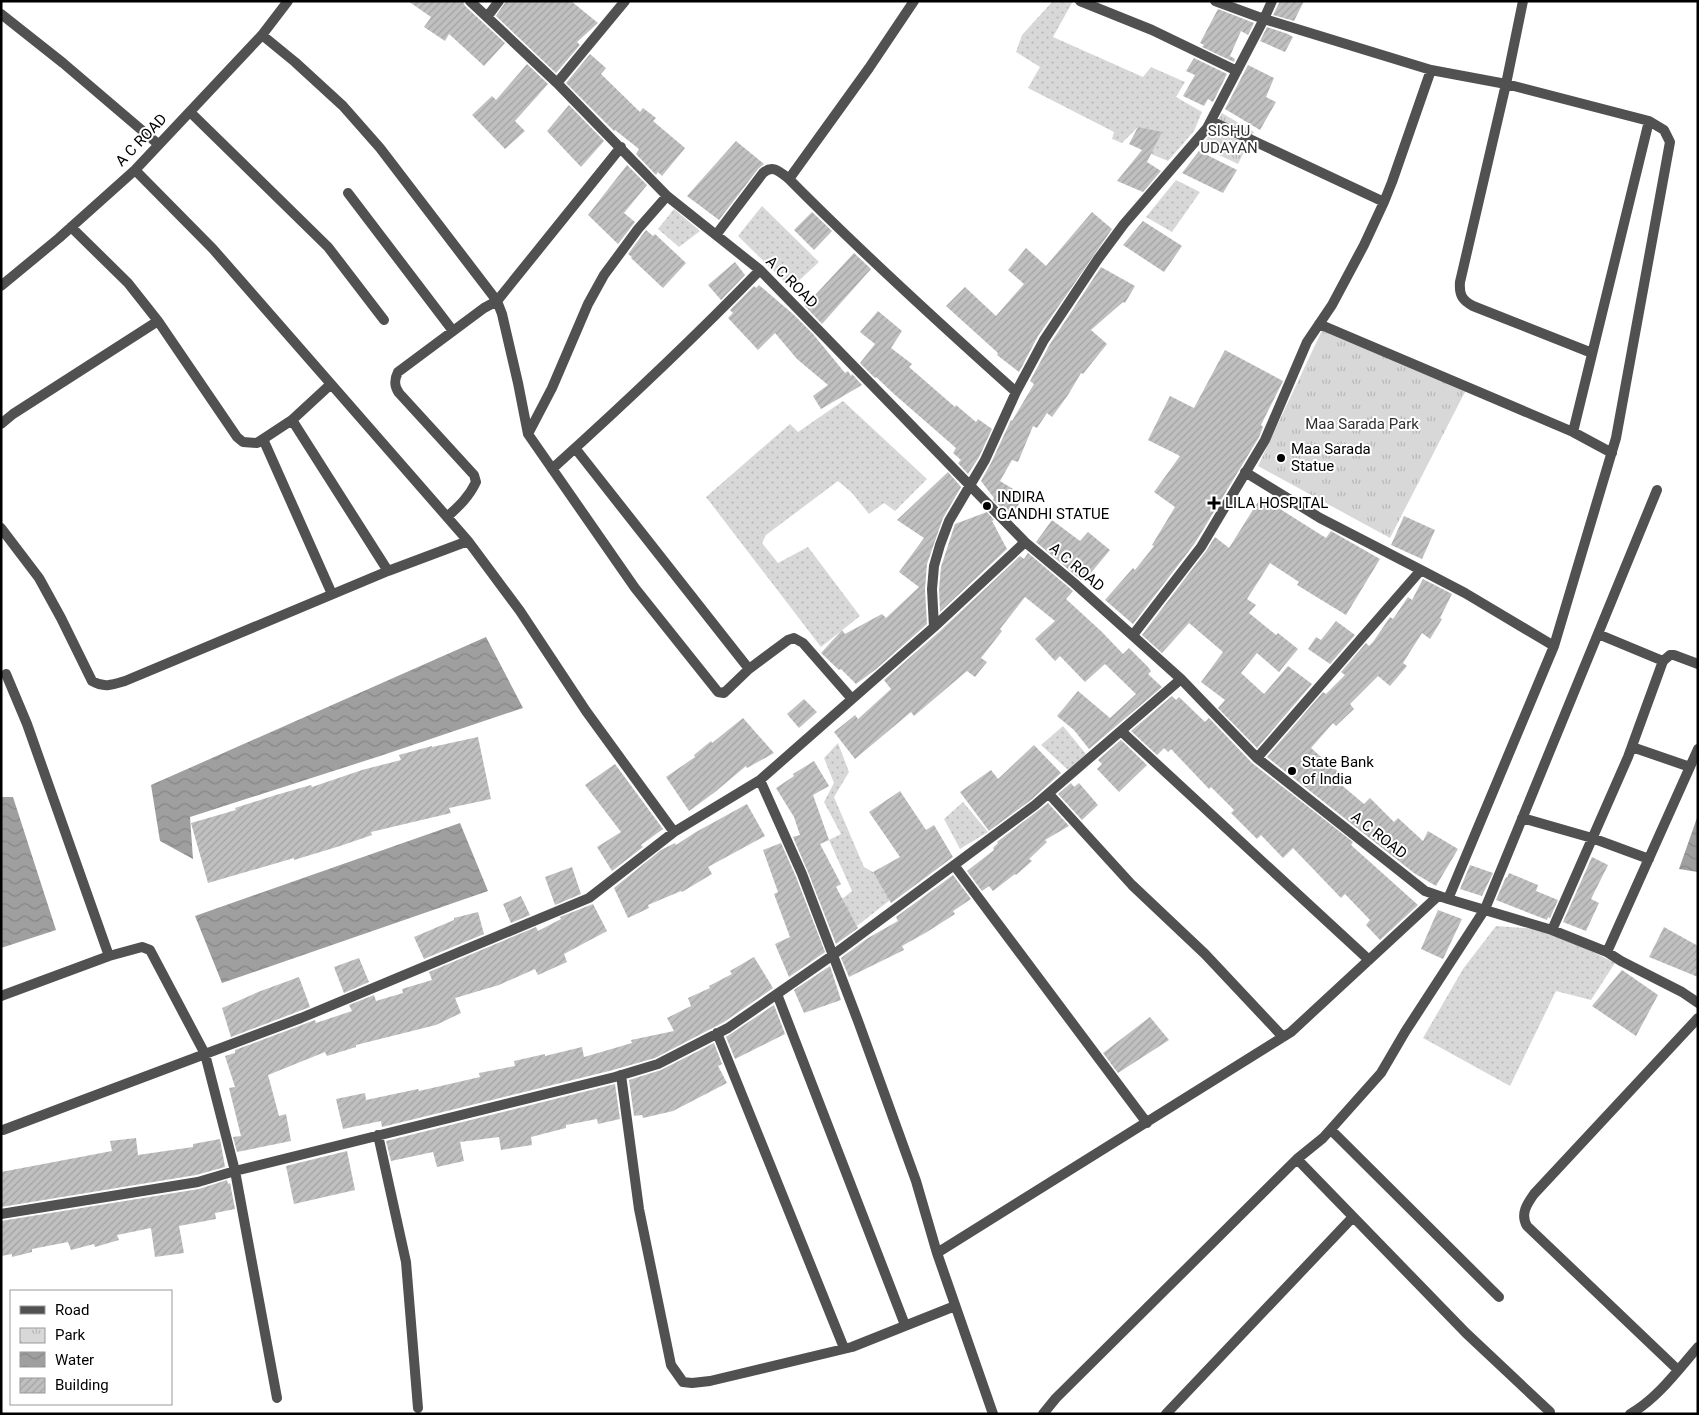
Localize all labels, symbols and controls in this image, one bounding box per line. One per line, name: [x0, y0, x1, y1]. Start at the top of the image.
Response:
street label: A C ROAD: [112, 110, 170, 170]
park label: SISHU UDAYAN: [1200, 122, 1258, 157]
street label: A C ROAD: [762, 252, 822, 312]
park label: Maa Sarada Park: [1305, 415, 1419, 433]
place label: Maa Sarada Statue: [1291, 440, 1371, 475]
marker: Maa Sarada Statue: [1275, 452, 1287, 464]
place label: INDIRA GANDHI STATUE: [997, 488, 1110, 523]
place label: LILA HOSPITAL: [1225, 494, 1328, 512]
marker: LILA HOSPITAL: [1207, 496, 1221, 510]
marker: INDIRA GANDHI STATUE: [981, 500, 993, 512]
street label: A C ROAD: [1046, 539, 1108, 595]
place label: State Bank of India: [1302, 753, 1374, 788]
marker: State Bank of India: [1286, 765, 1298, 777]
street label: A C ROAD: [1347, 808, 1411, 862]
legend: [10, 1290, 172, 1405]
text: Road: [55, 1301, 89, 1319]
text: Park: [55, 1326, 86, 1344]
text: Water: [55, 1351, 94, 1369]
text: Building: [55, 1376, 109, 1394]

